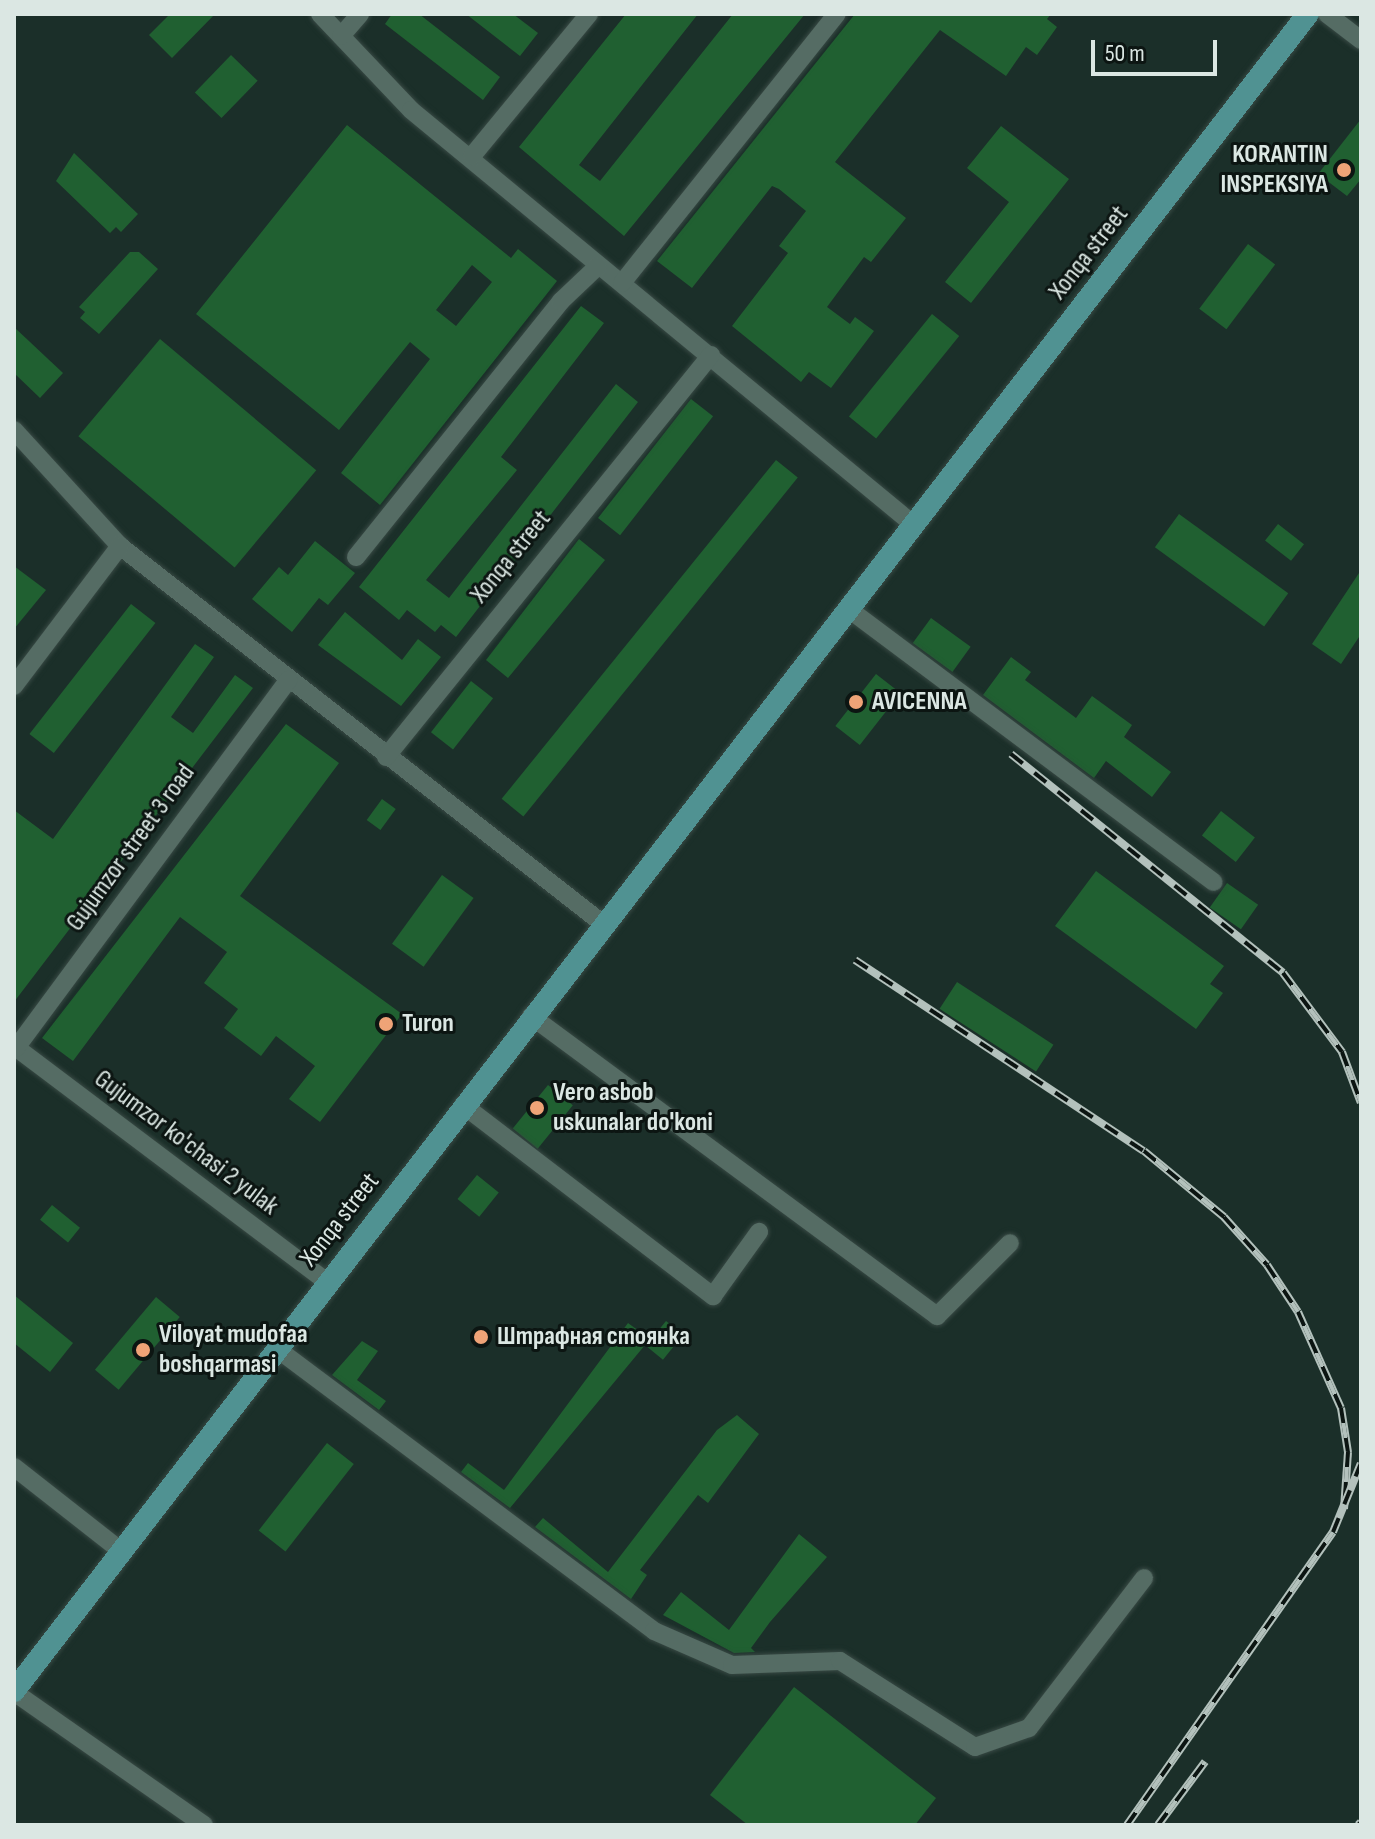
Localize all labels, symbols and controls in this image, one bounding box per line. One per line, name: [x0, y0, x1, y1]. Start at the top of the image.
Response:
scale bar: [1095, 24, 1221, 74]
text: 50 m: [1105, 39, 1145, 68]
place label: KORANTIN INSPEKSIYA: [1221, 139, 1328, 200]
marker: KORANTIN INSPEKSIYA: [1335, 161, 1353, 179]
street label: Xonqa street: [1043, 200, 1135, 306]
street label: Xonqa street: [464, 504, 558, 610]
place label: AVICENNA: [872, 686, 967, 718]
marker: AVICENNA: [847, 693, 865, 711]
street label: Gujumzor street 3 road: [60, 759, 202, 937]
place label: Turon: [402, 1008, 454, 1040]
marker: Turon: [377, 1015, 395, 1033]
street label: Gujumzor ko'chasi 2 yulak: [88, 1064, 284, 1222]
place label: Vero asbob uskunalar do'koni: [553, 1077, 713, 1138]
marker: Vero asbob uskunalar do'koni: [528, 1099, 546, 1117]
street label: Xonqa street: [294, 1167, 386, 1273]
place label: Viloyat mudofaa boshqarmasi: [159, 1319, 308, 1380]
place label: Штрафная стоянка: [497, 1321, 690, 1353]
marker: Штрафная стоянка: [472, 1328, 490, 1346]
marker: Viloyat mudofaa boshqarmasi: [134, 1341, 152, 1359]

